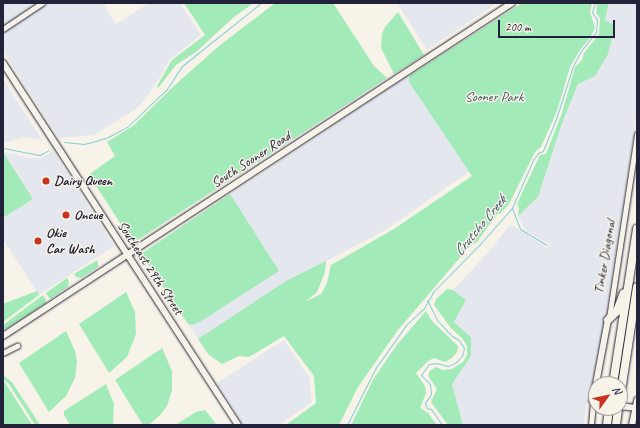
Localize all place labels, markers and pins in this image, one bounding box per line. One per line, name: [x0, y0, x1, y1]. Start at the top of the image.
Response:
place label: Dairy Queen: [54, 173, 112, 189]
marker: Dairy Queen: [41, 176, 51, 186]
place label: Oncue: [74, 207, 102, 223]
marker: Oncue: [61, 210, 71, 220]
place label: Okie Car Wash: [46, 225, 95, 258]
marker: Okie Car Wash: [33, 236, 43, 246]

